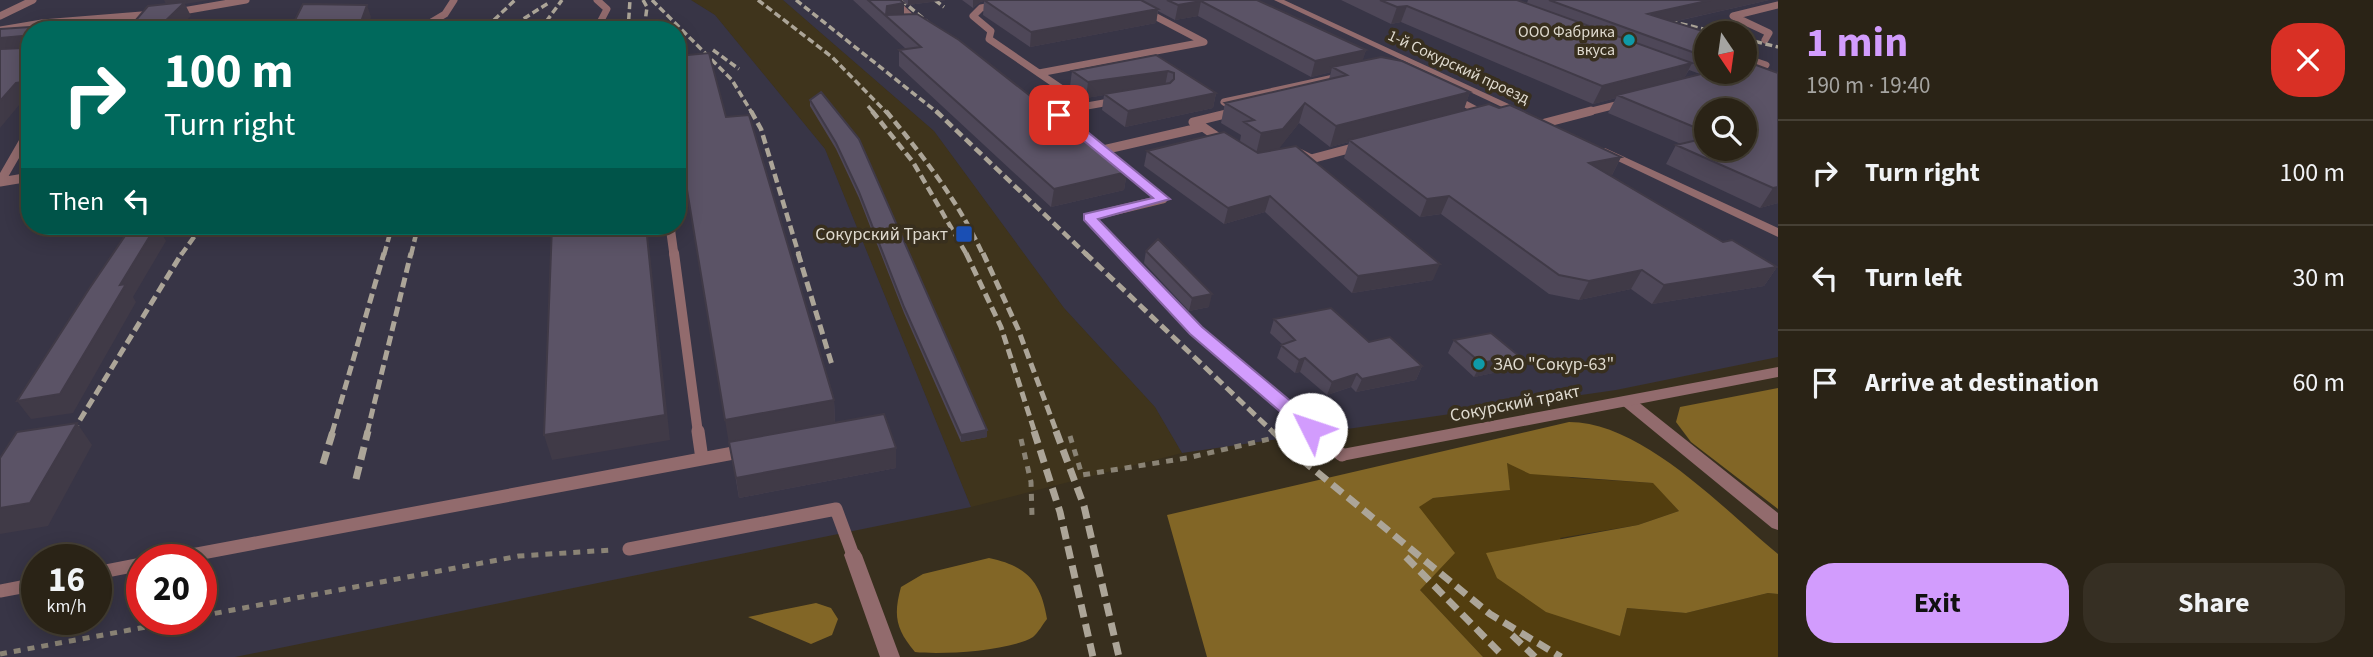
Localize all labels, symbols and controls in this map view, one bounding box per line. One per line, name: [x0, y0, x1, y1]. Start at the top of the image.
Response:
text: 1 min: [1806, 13, 1908, 73]
place label: ООО Фабрика вкуса: [1518, 21, 1615, 61]
north arrow: [1694, 21, 1757, 84]
map controls: [1694, 21, 1757, 161]
button: close: [2271, 23, 2345, 97]
street label: 1-й Сокурский проезд: [1384, 24, 1533, 110]
marker: ООО Фабрика вкуса: [1621, 32, 1637, 48]
text: 100 m: [164, 37, 293, 107]
icon: right: [49, 49, 140, 140]
text: 190 m · 19:40: [1806, 69, 1930, 102]
pin: [1029, 85, 1089, 145]
icon: arrive: [1040, 96, 1078, 134]
button: search: [1694, 98, 1757, 161]
text: Turn right: [164, 102, 295, 148]
icon: right: [1806, 154, 1844, 192]
text: Turn right: [1865, 154, 1980, 191]
text: 100 m: [2279, 154, 2345, 191]
icon: left: [118, 182, 156, 220]
text: Then: [49, 183, 104, 220]
place label: Сокурский Тракт: [815, 222, 948, 247]
marker: Сокурский Тракт: [954, 224, 974, 244]
icon: left: [1806, 259, 1844, 297]
text: Turn left: [1865, 259, 1962, 296]
text: 30 m: [2292, 259, 2345, 296]
place label: ЗАО "Сокур-63": [1493, 352, 1614, 377]
marker: ЗАО "Сокур-63": [1471, 356, 1487, 372]
icon: arrive: [1806, 364, 1844, 402]
text: Arrive at destination: [1865, 364, 2099, 401]
text: 60 m: [2292, 364, 2345, 401]
street label: Сокурский тракт: [1448, 379, 1582, 428]
position arrow: [1274, 392, 1348, 466]
speed limit sign: 20: [126, 544, 217, 635]
text: 16: [48, 555, 85, 605]
button: Exit: [1806, 563, 2069, 643]
button: Share: [2083, 563, 2345, 643]
text: km/h: [47, 594, 86, 619]

